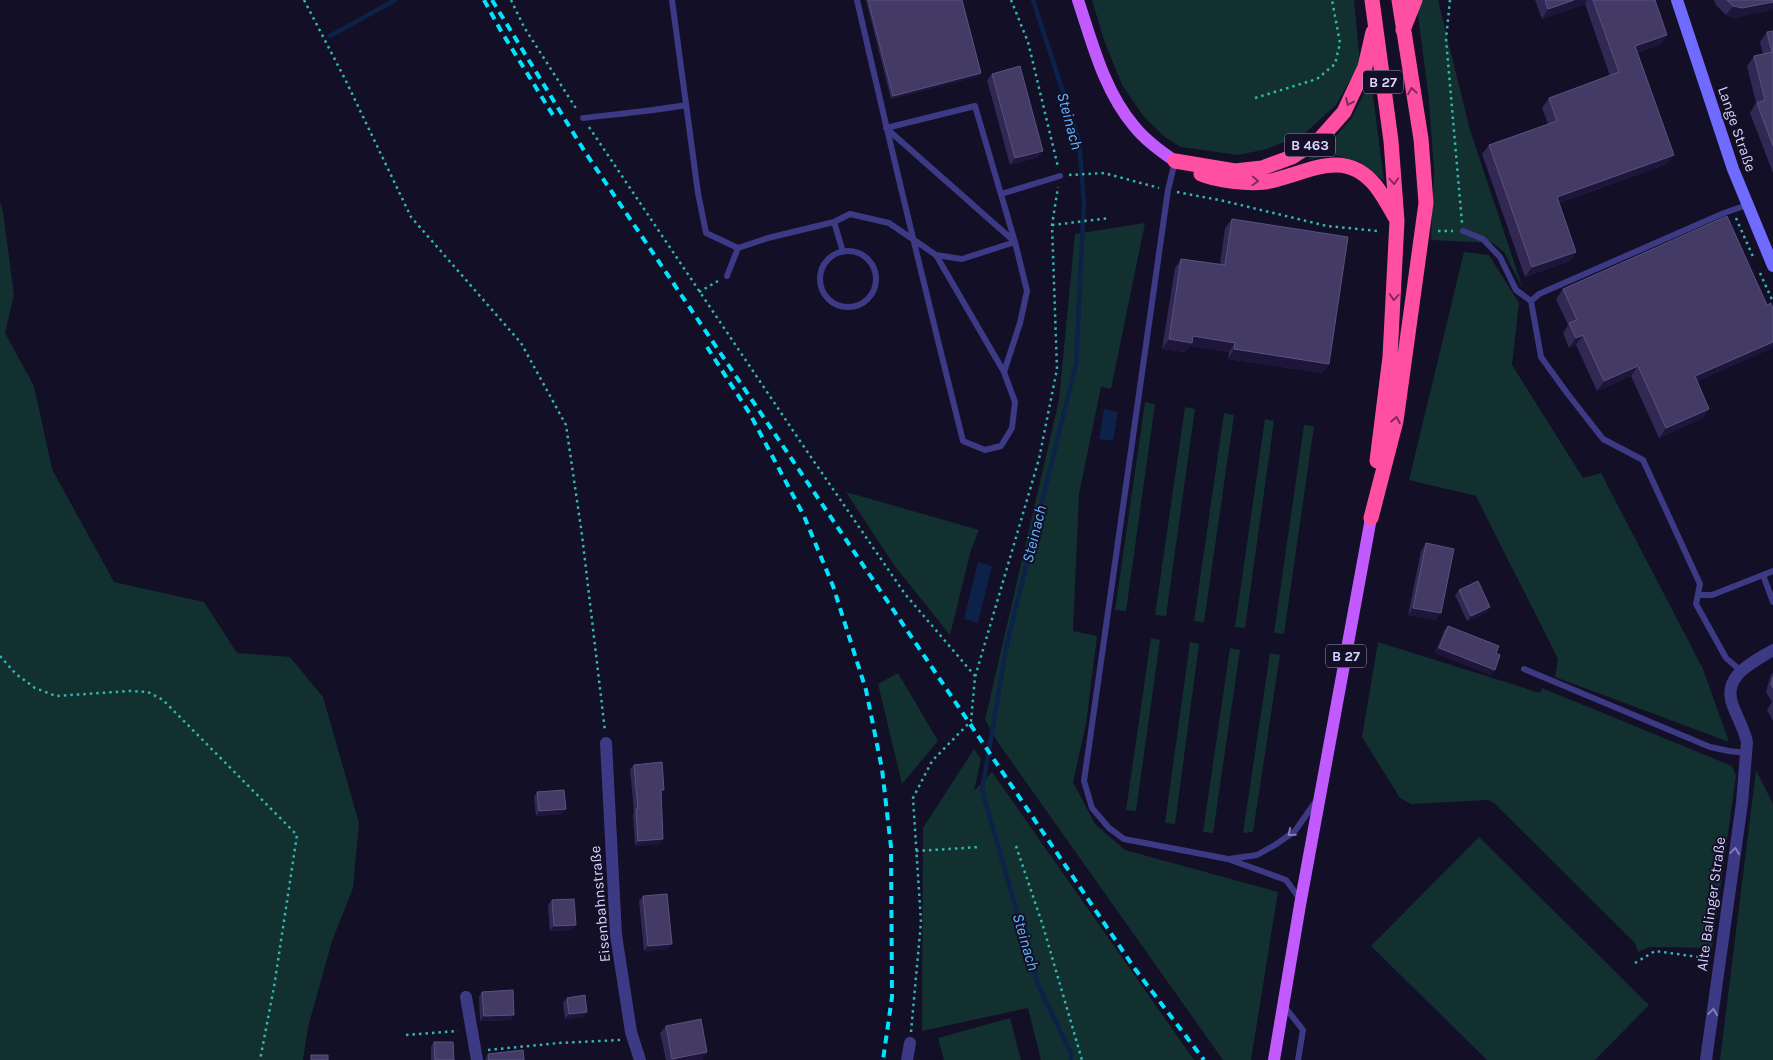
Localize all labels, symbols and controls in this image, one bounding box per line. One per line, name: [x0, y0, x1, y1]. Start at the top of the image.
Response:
road number: B 27: [1363, 70, 1403, 94]
street label: Lange Straße: [1714, 84, 1760, 174]
one-way arrow: [1408, 86, 1418, 95]
water label: Steinach: [1053, 90, 1087, 152]
one-way arrow: [1344, 97, 1355, 106]
road number: B 463: [1285, 134, 1335, 156]
one-way arrow: [1251, 176, 1259, 187]
one-way arrow: [1389, 177, 1400, 185]
one-way arrow: [1388, 294, 1399, 302]
one-way arrow: [1390, 415, 1400, 424]
water label: Steinach: [1018, 503, 1050, 565]
road number: B 27: [1326, 644, 1366, 668]
one-way arrow: [1288, 828, 1297, 837]
street label: Alte Balinger Straße: [1693, 836, 1729, 972]
street label: Eisenbahnstraße: [586, 845, 614, 963]
one-way arrow: [1729, 846, 1740, 854]
water label: Steinach: [1009, 911, 1043, 973]
one-way arrow: [1707, 1007, 1718, 1015]

